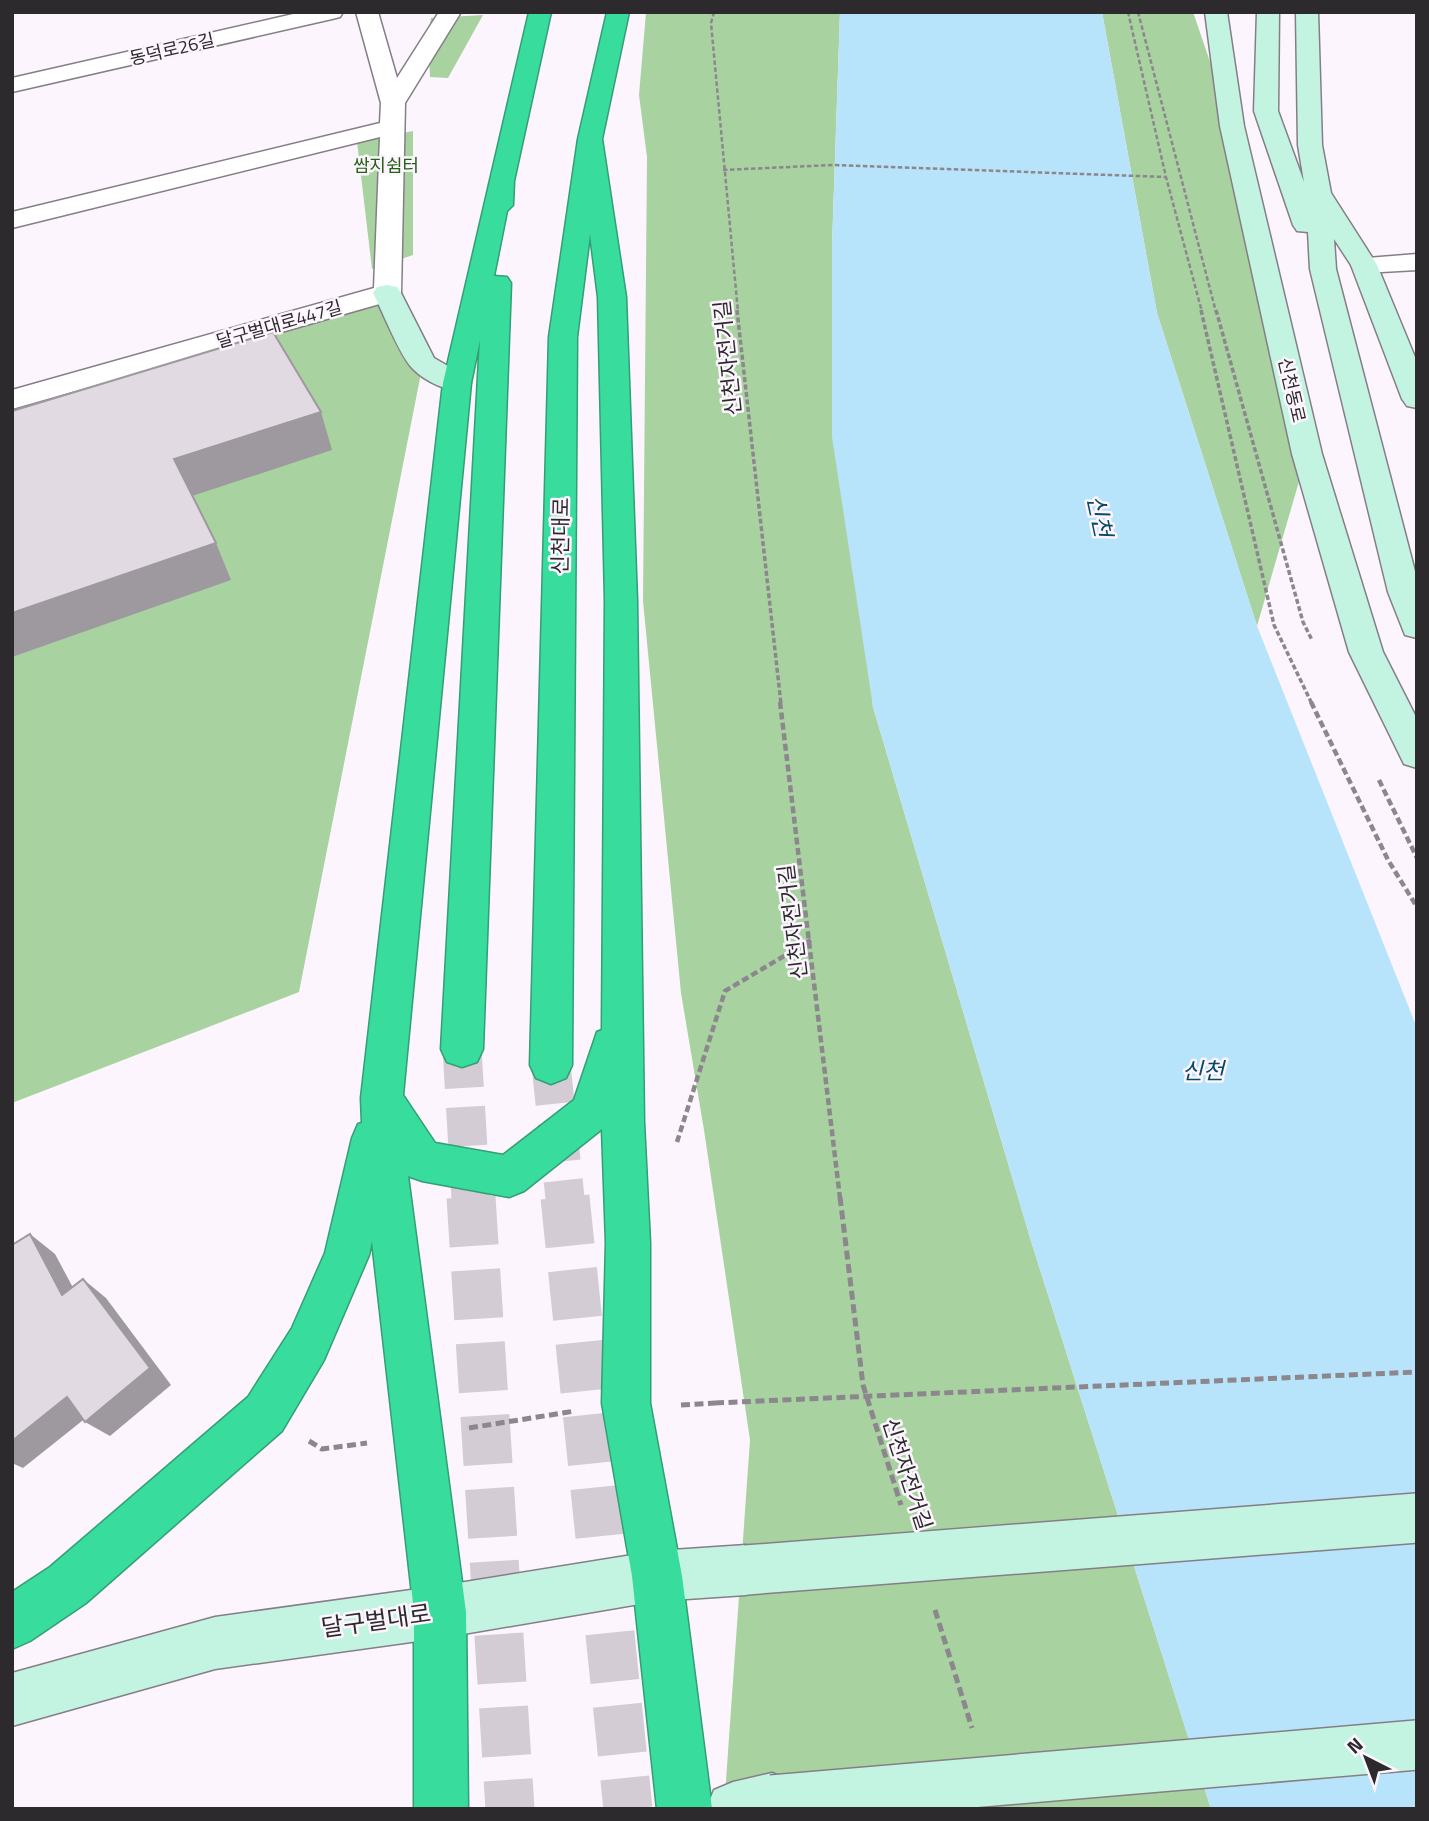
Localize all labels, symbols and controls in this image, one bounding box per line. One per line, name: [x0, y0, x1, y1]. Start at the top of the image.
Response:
street label: 동덕로26길: [127, 26, 217, 72]
park label: 쌈지쉼터: [353, 152, 419, 179]
street label: 달구벌대로447길: [213, 293, 345, 355]
street label: 신천자전거길: [705, 299, 749, 417]
street label: 신천동로: [1271, 355, 1313, 425]
water label: 신천: [1078, 492, 1122, 543]
street label: 신천대로: [543, 497, 577, 575]
street label: 신천자전거길: [769, 863, 815, 981]
water label: 신천: [1182, 1053, 1227, 1088]
street label: 신천자전거길: [875, 1414, 941, 1534]
street label: 달구벌대로: [319, 1594, 433, 1646]
north arrow: [1331, 1723, 1401, 1793]
text: N: [1340, 1730, 1369, 1760]

